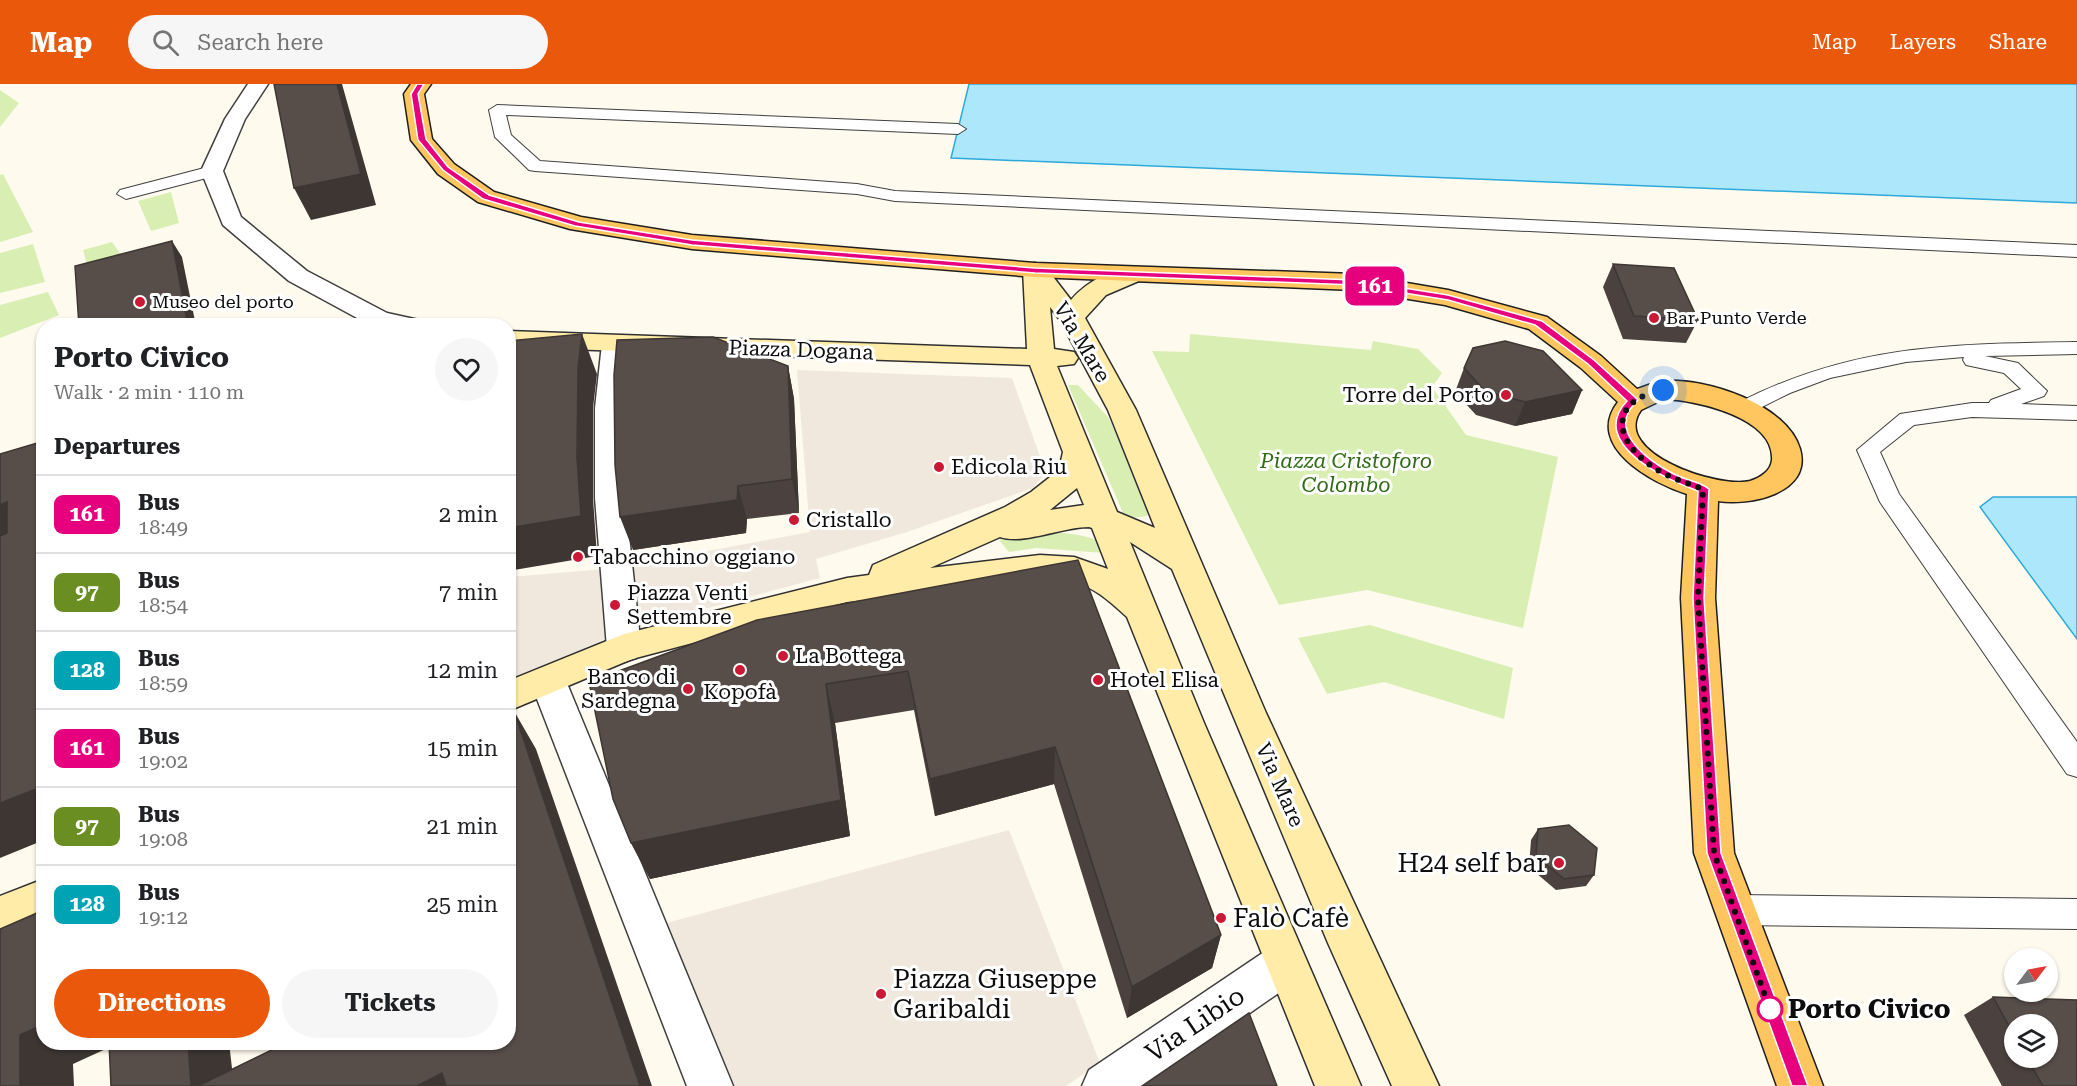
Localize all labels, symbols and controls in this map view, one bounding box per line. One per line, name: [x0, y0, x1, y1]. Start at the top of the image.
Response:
search box: [128, 15, 548, 69]
text: Map: [30, 26, 92, 59]
icon: search: [149, 26, 182, 59]
text: Search here: [197, 30, 323, 55]
text: Map: [1812, 30, 1857, 54]
text: Layers: [1890, 30, 1956, 54]
text: Share: [1989, 30, 2047, 54]
line badge: 161: [1340, 266, 1410, 306]
text: 161: [1357, 274, 1393, 298]
place label: Museo del porto: [152, 291, 294, 312]
marker: Museo del porto: [133, 295, 147, 309]
street label: Via Mare: [1049, 298, 1115, 386]
place label: Bar Punto Verde: [1666, 307, 1807, 328]
marker: Bar Punto Verde: [1647, 311, 1661, 325]
street label: Piazza Dogana: [728, 335, 875, 365]
button: heart: [435, 338, 498, 401]
text: Porto Civico: [54, 341, 229, 374]
your location: [1648, 375, 1678, 405]
text: Walk · 2 min · 110 m: [54, 380, 244, 404]
place label: Torre del Porto: [1343, 383, 1494, 407]
marker: Torre del Porto: [1499, 388, 1513, 402]
text: Departures: [54, 434, 180, 459]
park label: Piazza Cristoforo Colombo: [1259, 449, 1432, 497]
place label: Edicola Riu: [951, 455, 1067, 479]
marker: Edicola Riu: [932, 460, 946, 474]
text: Bus: [138, 490, 180, 515]
text: 161: [69, 502, 105, 526]
text: 2 min: [439, 502, 498, 527]
place label: Cristallo: [806, 508, 892, 532]
marker: Cristallo: [787, 513, 801, 527]
text: 18:49: [138, 515, 188, 539]
place label: Tabacchino oggiano: [590, 545, 795, 569]
marker: Tabacchino oggiano: [571, 550, 585, 564]
text: Bus: [138, 568, 180, 593]
text: 97: [75, 580, 99, 604]
text: 7 min: [439, 580, 498, 605]
place label: Piazza Venti Settembre: [627, 581, 749, 629]
text: 18:54: [138, 593, 188, 617]
marker: Piazza Venti Settembre: [608, 598, 622, 612]
place label: La Bottega: [795, 644, 903, 668]
text: Bus: [138, 646, 180, 671]
marker: La Bottega: [776, 649, 790, 663]
text: 128: [69, 658, 105, 682]
text: 12 min: [427, 658, 498, 683]
marker: Kopofà: [733, 663, 747, 677]
place label: Banco di Sardegna: [581, 665, 677, 713]
place label: Hotel Elisa: [1110, 668, 1220, 692]
text: 18:59: [138, 671, 188, 695]
marker: Hotel Elisa: [1091, 673, 1105, 687]
place label: Kopofà: [703, 680, 777, 704]
marker: Banco di Sardegna: [681, 682, 695, 696]
text: Bus: [138, 724, 180, 749]
text: 161: [69, 736, 105, 760]
text: 15 min: [427, 736, 498, 761]
street label: Via Mare: [1251, 739, 1309, 831]
text: 19:02: [138, 749, 188, 773]
text: Bus: [138, 802, 180, 827]
text: 97: [75, 814, 99, 838]
text: 21 min: [427, 814, 498, 839]
text: 19:08: [138, 827, 188, 851]
place label: H24 self bar: [1397, 848, 1547, 878]
marker: H24 self bar: [1552, 856, 1566, 870]
text: Bus: [138, 880, 180, 905]
text: 128: [69, 892, 105, 916]
text: 25 min: [427, 892, 498, 917]
place label: Falò Cafè: [1233, 903, 1349, 933]
text: 19:12: [138, 905, 188, 929]
marker: Falò Cafè: [1214, 911, 1228, 925]
north arrow: [2004, 948, 2058, 1002]
map controls: [2004, 948, 2058, 1068]
place label: Piazza Giuseppe Garibaldi: [893, 964, 1097, 1024]
button: Directions: [54, 969, 270, 1038]
button: Tickets: [282, 969, 498, 1038]
street label: Via Libio: [1140, 980, 1250, 1068]
marker: Piazza Giuseppe Garibaldi: [874, 987, 888, 1001]
place label: Porto Civico: [1788, 994, 1951, 1024]
marker: Porto Civico: [1757, 996, 1783, 1022]
button: layers: [2004, 1014, 2058, 1068]

